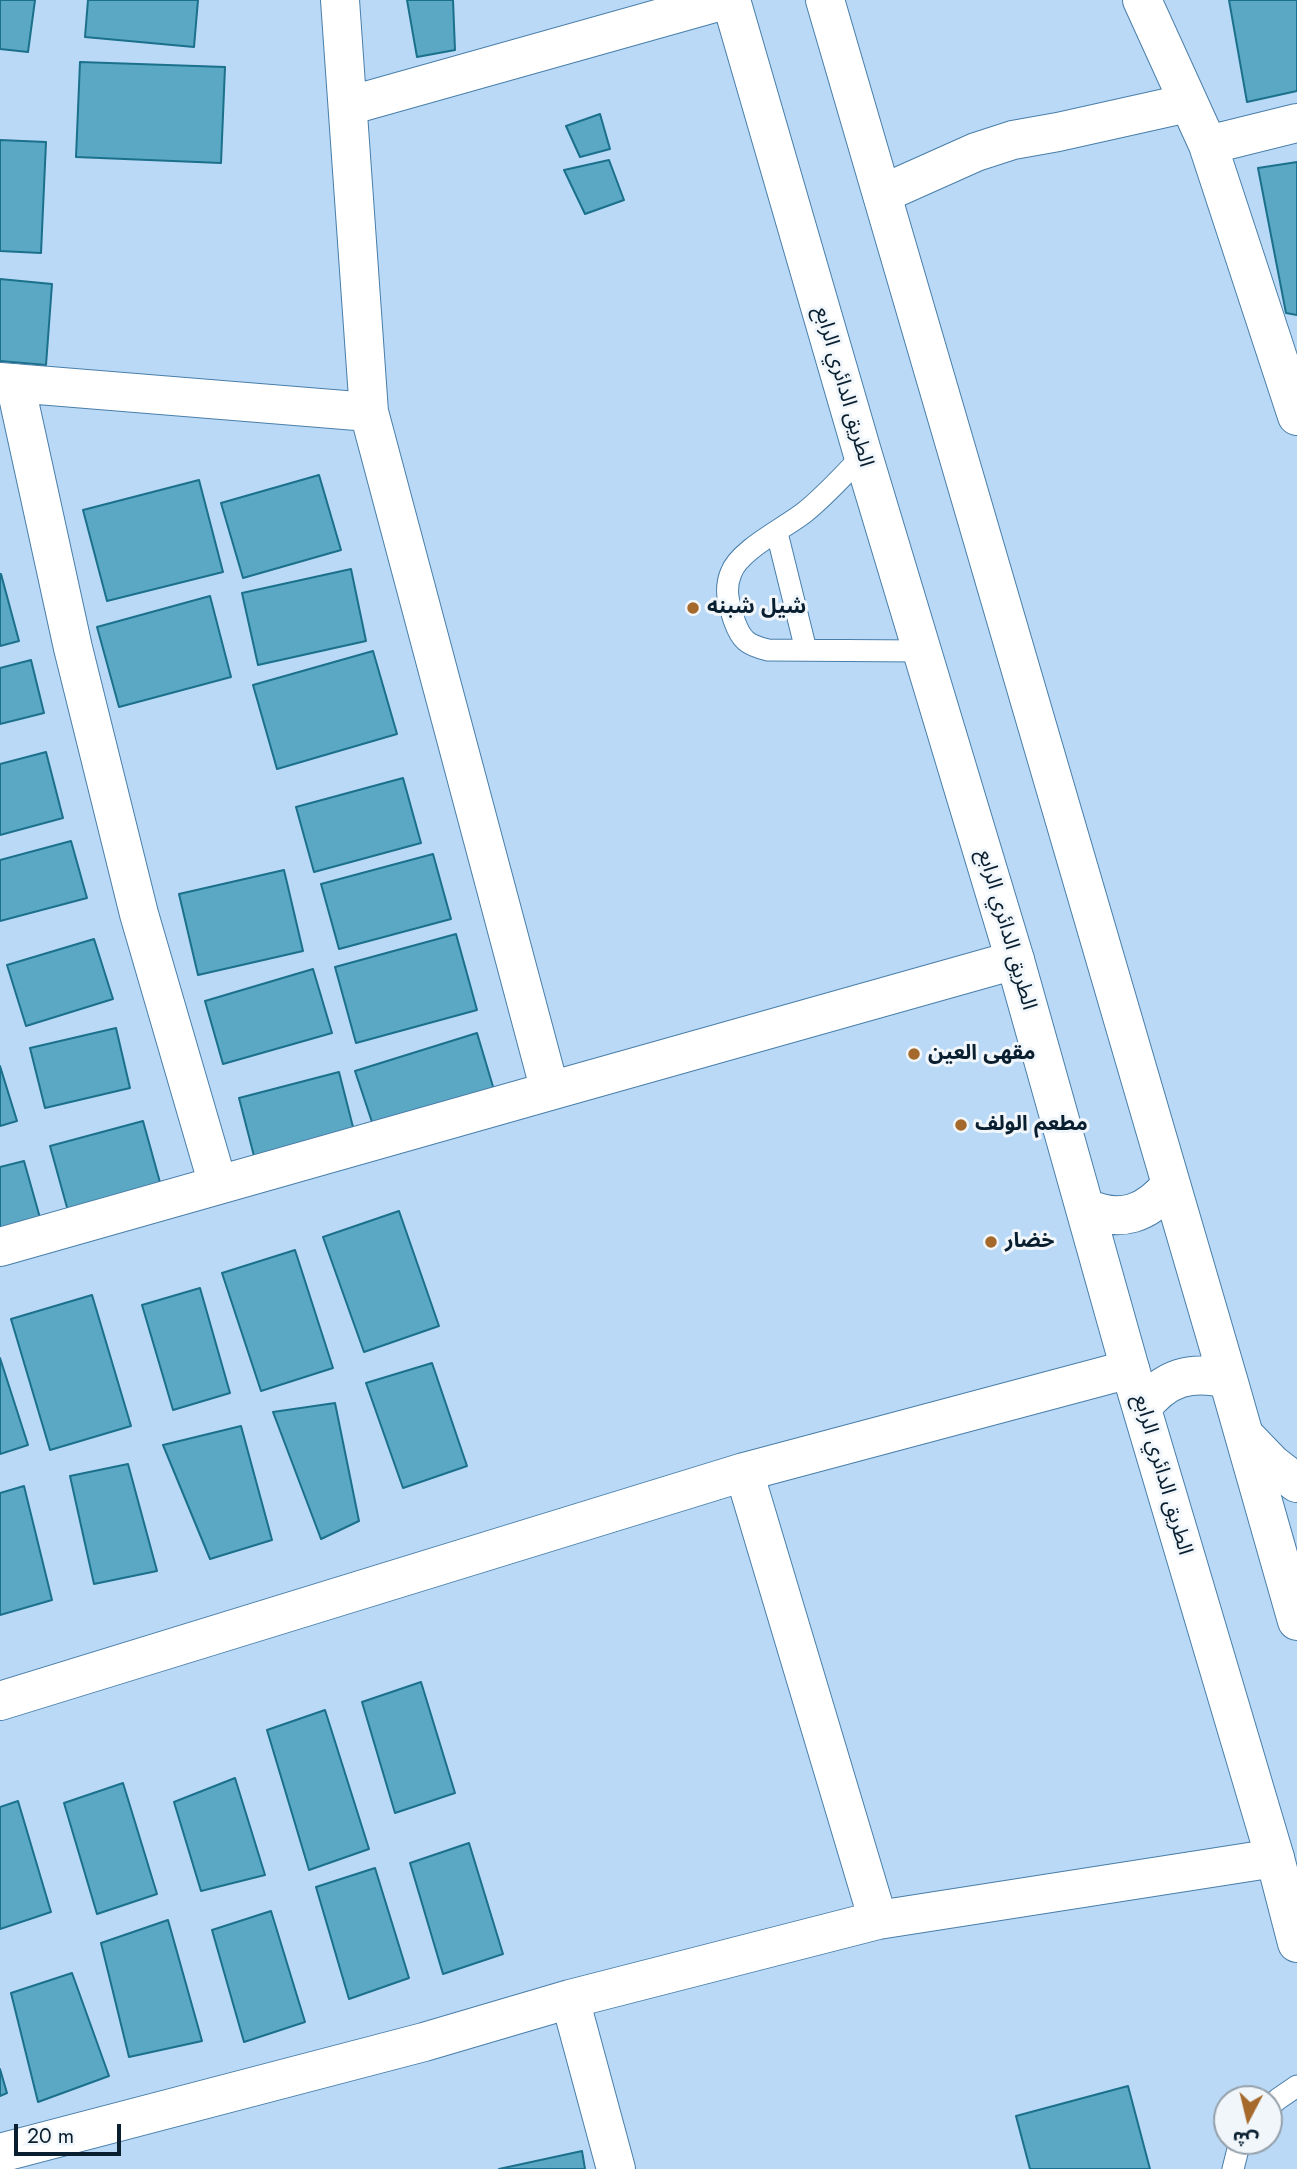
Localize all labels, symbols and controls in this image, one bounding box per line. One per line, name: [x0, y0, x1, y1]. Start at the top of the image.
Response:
street label: الطريق الدائري الرابع: [808, 304, 878, 470]
place label: شيل شبنه: [707, 595, 806, 621]
marker: شيل شبنه: [685, 600, 701, 616]
street label: الطريق الدائري الرابع: [971, 847, 1041, 1013]
place label: مقهى العين: [928, 1041, 1035, 1067]
marker: مقهى العين: [906, 1046, 922, 1062]
place label: مطعم الولف: [975, 1112, 1088, 1138]
marker: مطعم الولف: [953, 1117, 969, 1133]
place label: خضار: [1005, 1229, 1055, 1255]
marker: خضار: [983, 1234, 999, 1250]
street label: الطريق الدائري الرابع: [1127, 1392, 1197, 1558]
north arrow: [1213, 2085, 1283, 2155]
scale bar: [18, 2110, 124, 2154]
text: 20 m: [27, 2121, 74, 2151]
text: ش: [1231, 2124, 1260, 2154]

